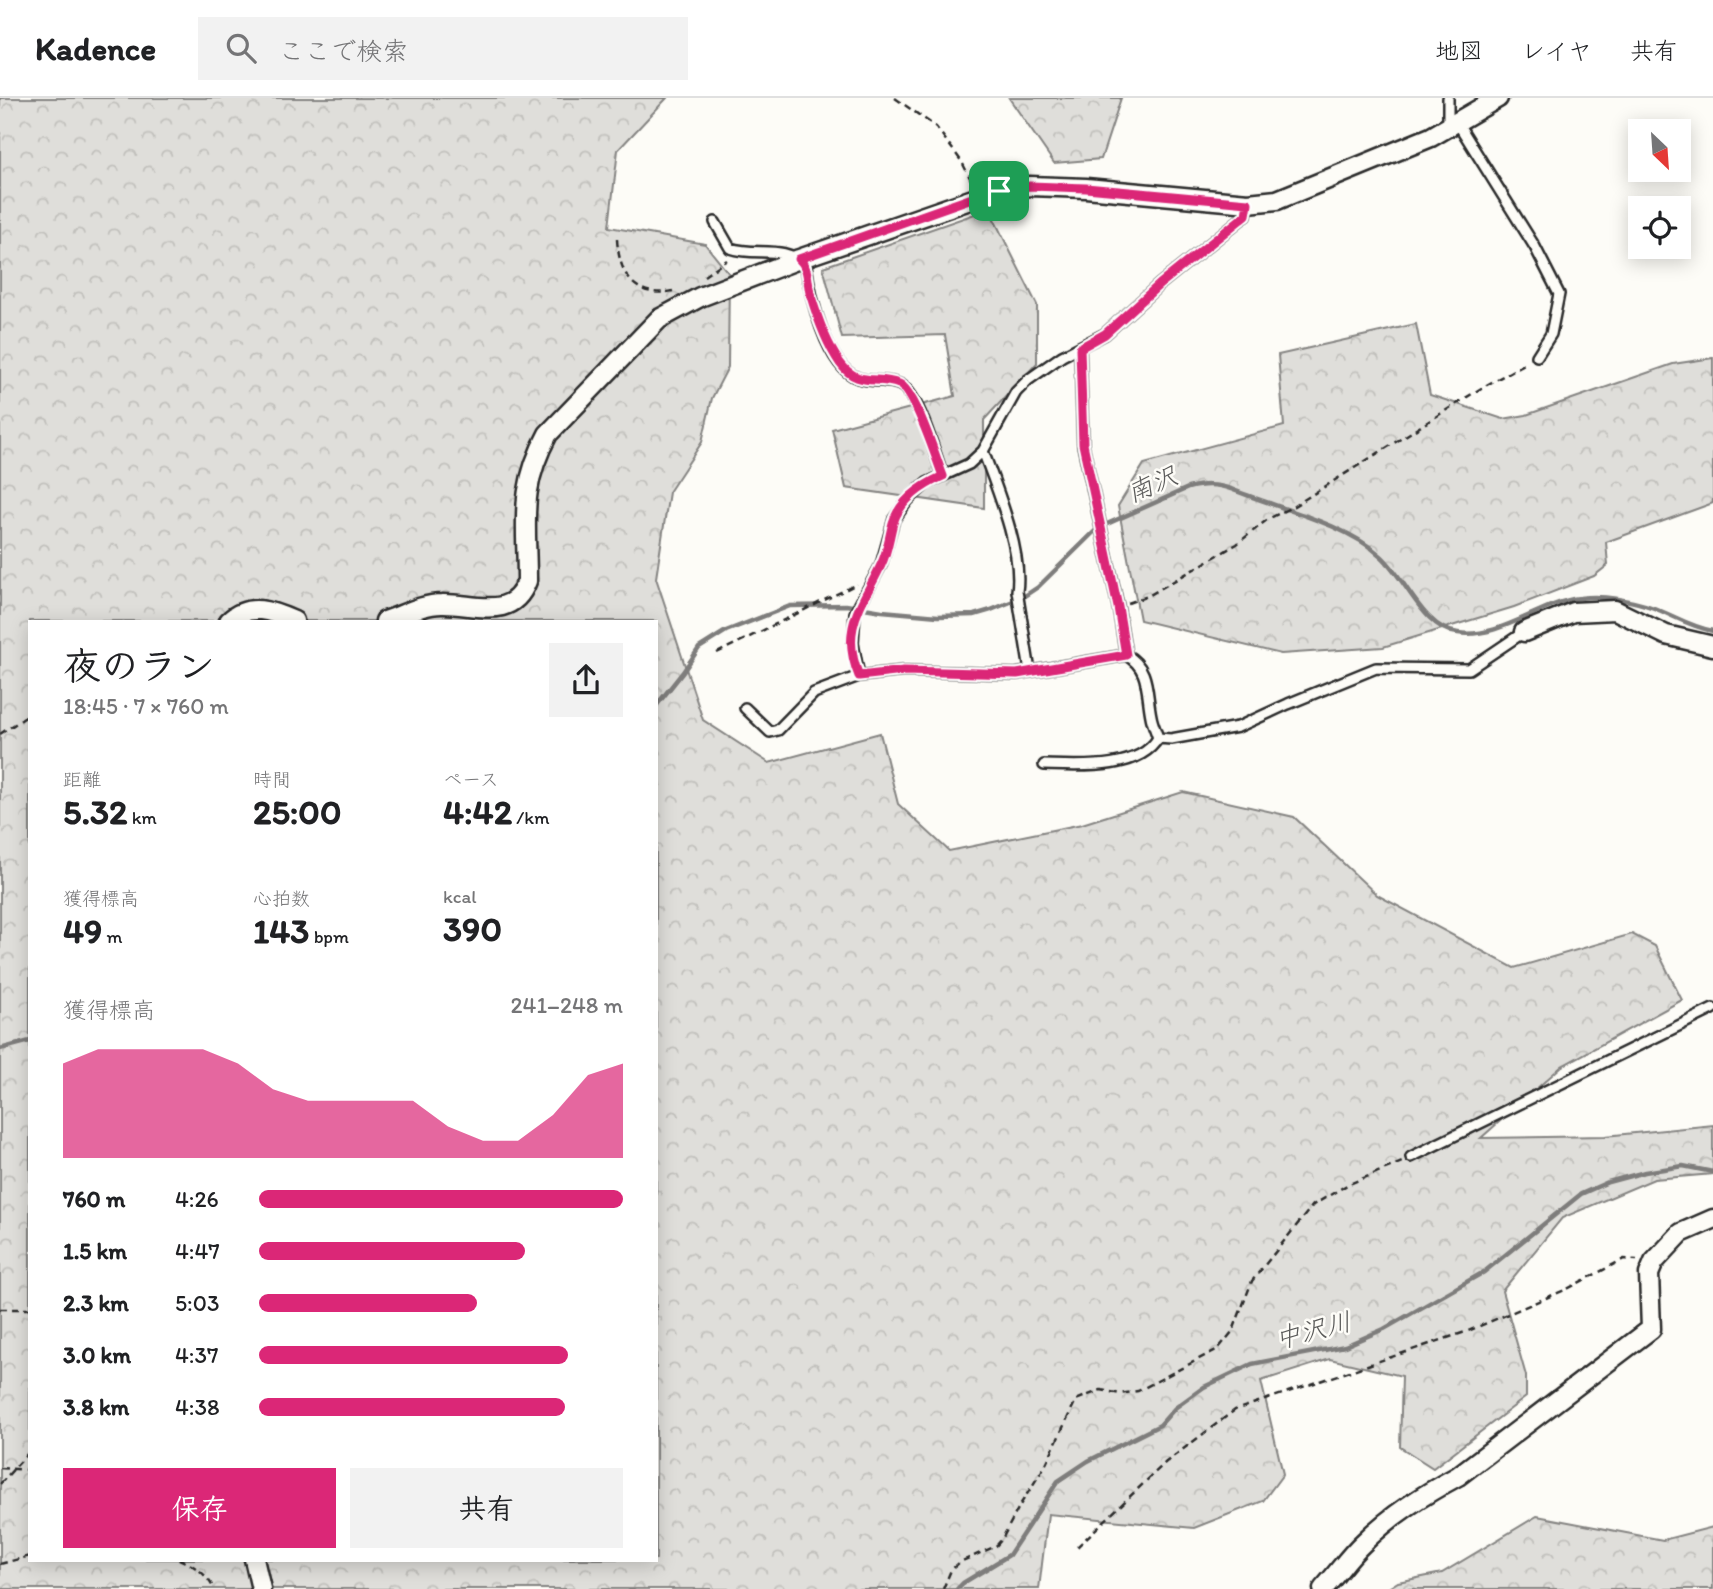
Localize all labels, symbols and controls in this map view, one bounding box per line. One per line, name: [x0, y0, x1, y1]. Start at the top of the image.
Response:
search box: [198, 17, 688, 80]
text: Kadence: [35, 29, 156, 68]
icon: search: [222, 29, 260, 67]
text: ここで検索: [278, 35, 408, 67]
text: 地図: [1435, 36, 1483, 65]
text: レイヤ: [1521, 36, 1592, 65]
text: 共有: [1630, 36, 1678, 65]
north arrow: [1628, 119, 1690, 182]
map controls: [1628, 119, 1691, 259]
pin: [969, 161, 1029, 221]
icon: arrive: [980, 172, 1018, 210]
button: locate: [1628, 196, 1691, 259]
water label: 南沢: [1122, 459, 1183, 509]
text: 夜のラン: [63, 643, 215, 689]
button: share: [549, 643, 623, 717]
text: 18:45 · 7 × 760 m: [63, 692, 229, 720]
text: 距離: [63, 768, 101, 791]
text: 時間: [253, 768, 291, 791]
text: ペース: [443, 768, 499, 791]
text: 5.32: [63, 791, 127, 833]
text: 25:00: [253, 791, 341, 833]
text: 4:42: [443, 791, 512, 833]
text: km: [127, 806, 157, 829]
text: /km: [512, 806, 549, 829]
text: kcal: [443, 885, 477, 908]
text: 獲得標高: [63, 887, 139, 910]
text: 心拍数: [253, 887, 310, 910]
text: 390: [443, 908, 502, 950]
text: 49: [63, 910, 102, 952]
text: 143: [253, 910, 309, 952]
text: m: [102, 925, 123, 948]
text: bpm: [309, 925, 349, 948]
text: 241–248 m: [511, 991, 623, 1019]
text: 獲得標高: [63, 996, 155, 1024]
text: 760 m: [63, 1185, 125, 1213]
text: 4:26: [175, 1185, 219, 1213]
text: 1.5 km: [63, 1237, 127, 1265]
text: 4:47: [175, 1237, 220, 1265]
text: 2.3 km: [63, 1289, 129, 1317]
text: 5:03: [175, 1289, 219, 1317]
water label: 中沢川: [1271, 1305, 1355, 1355]
text: 3.0 km: [63, 1341, 131, 1369]
text: 4:37: [175, 1341, 218, 1369]
text: 3.8 km: [63, 1393, 129, 1421]
text: 4:38: [175, 1393, 220, 1421]
button: 保存: [63, 1468, 336, 1548]
button: 共有: [350, 1468, 623, 1548]

